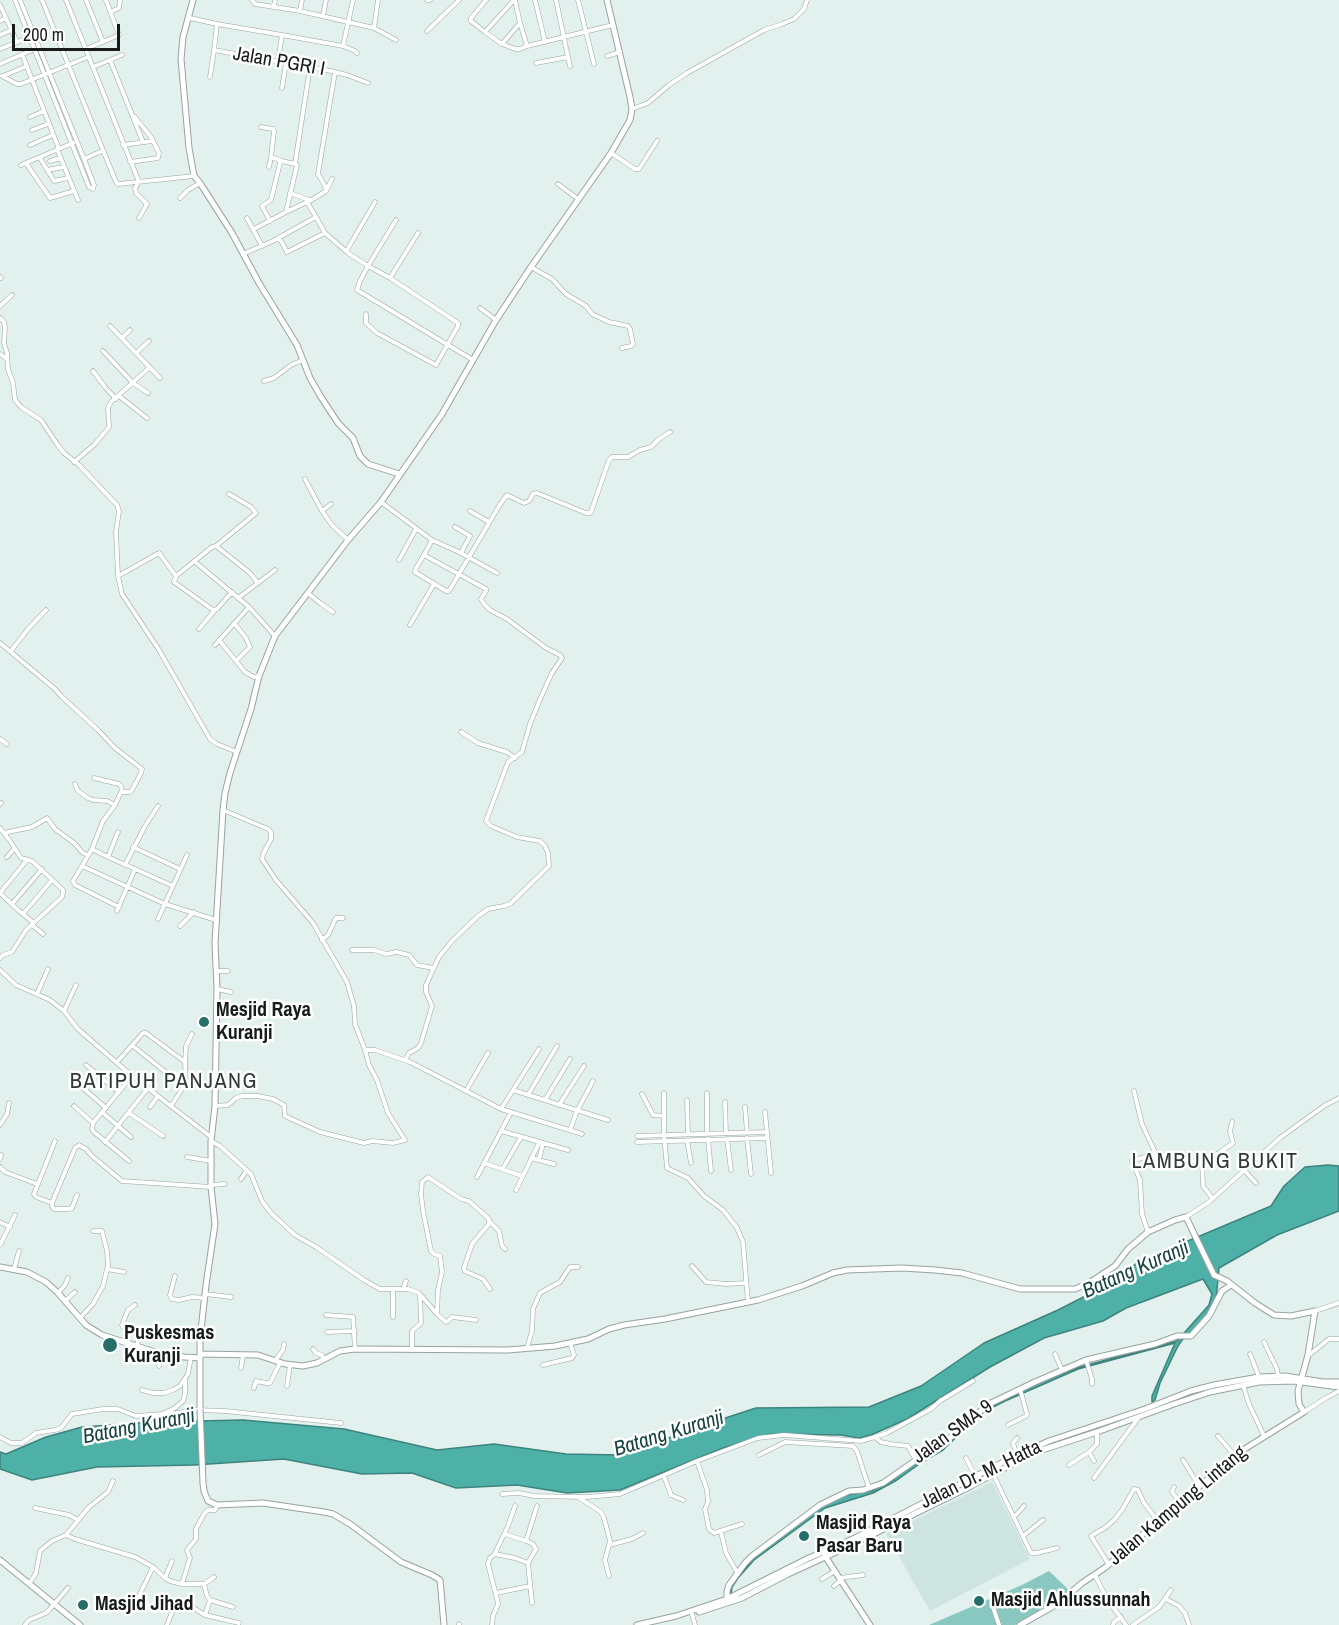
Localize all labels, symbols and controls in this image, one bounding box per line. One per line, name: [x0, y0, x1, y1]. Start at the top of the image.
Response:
scale bar: [15, 12, 123, 50]
text: 200 m: [23, 22, 64, 47]
street label: Jalan PGRI I: [231, 42, 327, 82]
place label: Mesjid Raya Kuranji: [216, 999, 311, 1046]
marker: Mesjid Raya Kuranji: [197, 1015, 211, 1029]
district label: BATIPUH PANJANG: [70, 1069, 258, 1095]
district label: LAMBUNG BUKIT: [1132, 1149, 1298, 1175]
water label: Batang Kuranji: [1079, 1235, 1193, 1305]
place label: Puskesmas Kuranji: [124, 1322, 214, 1369]
marker: Puskesmas Kuranji: [101, 1336, 119, 1354]
street label: Jalan SMA 9: [908, 1395, 998, 1469]
water label: Batang Kuranji: [81, 1404, 197, 1450]
water label: Batang Kuranji: [611, 1405, 727, 1463]
street label: Jalan Dr. M. Hatta: [917, 1435, 1045, 1515]
street label: Jalan Kampung Lintang: [1104, 1441, 1252, 1571]
place label: Masjid Raya Pasar Baru: [816, 1512, 911, 1559]
marker: Masjid Raya Pasar Baru: [797, 1529, 811, 1543]
place label: Masjid Ahlussunnah: [991, 1589, 1150, 1613]
place label: Masjid Jihad: [95, 1593, 193, 1617]
marker: Masjid Ahlussunnah: [972, 1594, 986, 1608]
marker: Masjid Jihad: [76, 1598, 90, 1612]

